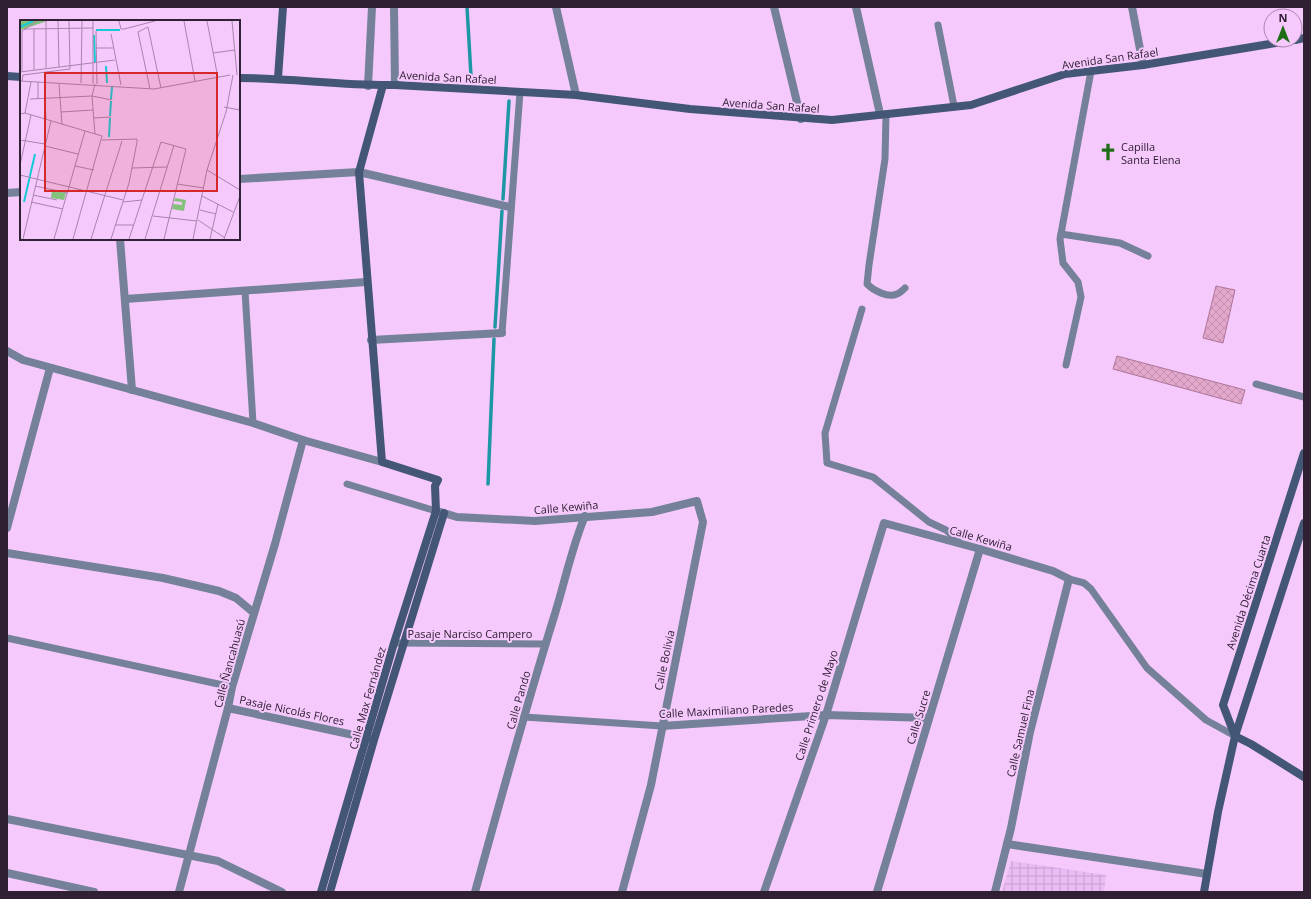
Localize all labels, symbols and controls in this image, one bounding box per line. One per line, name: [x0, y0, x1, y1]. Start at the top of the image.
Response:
north arrow: [1263, 8, 1303, 48]
text: N: [1279, 10, 1287, 25]
inset map: [20, 20, 240, 240]
street label: Avenida San Rafael: [1061, 44, 1159, 72]
street label: Avenida San Rafael: [399, 67, 497, 87]
street label: Avenida San Rafael: [722, 94, 820, 116]
place label: Capilla Santa Elena: [1121, 139, 1181, 167]
church icon: Capilla Santa Elena: [1098, 142, 1118, 162]
street label: Calle Kewiña: [533, 497, 599, 517]
street label: Calle Kewiña: [948, 522, 1014, 554]
street label: Avenida Décima Cuarta: [1222, 533, 1274, 651]
street label: Calle Ñancahuasú: [210, 617, 248, 709]
street label: Pasaje Narciso Campero: [408, 626, 533, 641]
street label: Calle Bolivia: [650, 628, 678, 692]
street label: Calle Max Fernández: [345, 645, 389, 751]
street label: Calle Primero de Mayo: [791, 647, 841, 762]
street label: Calle Pando: [502, 669, 534, 731]
street label: Calle Sucre: [903, 688, 933, 746]
street label: Calle Samuel Fina: [1003, 688, 1037, 778]
street label: Pasaje Nicolás Flores: [238, 692, 346, 728]
street label: Calle Maximiliano Paredes: [658, 699, 794, 721]

